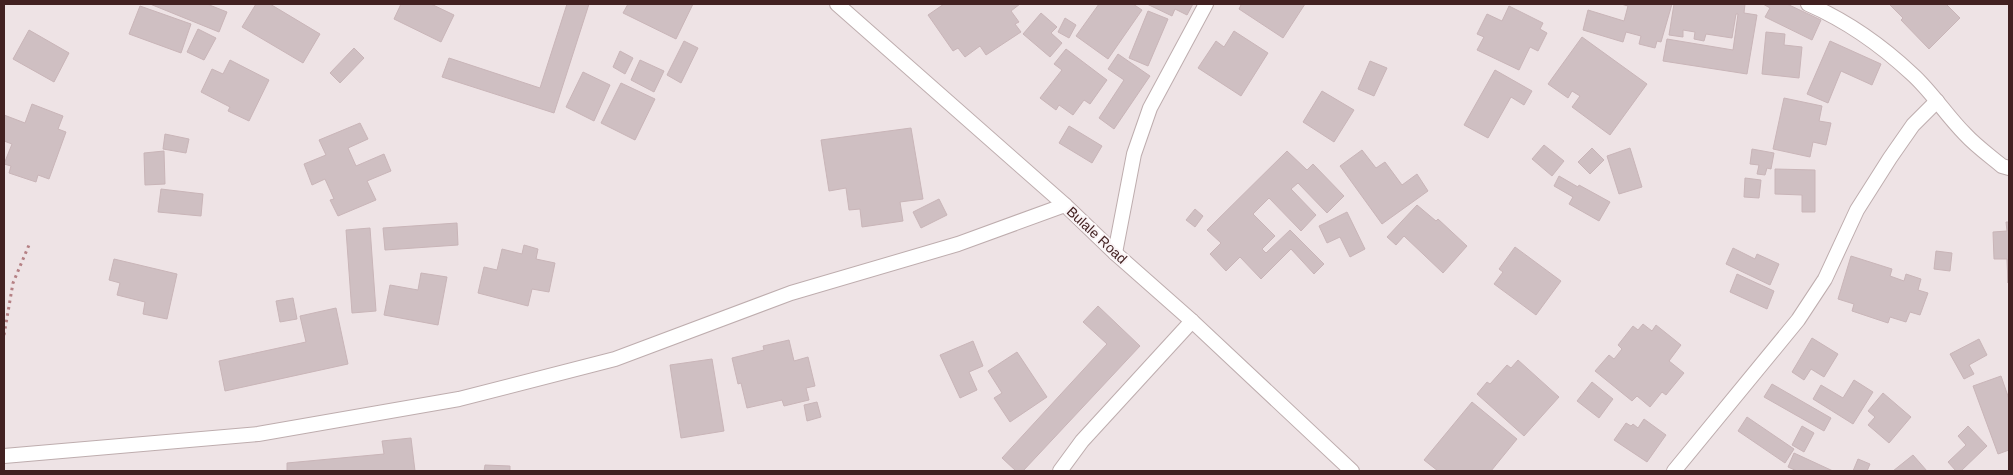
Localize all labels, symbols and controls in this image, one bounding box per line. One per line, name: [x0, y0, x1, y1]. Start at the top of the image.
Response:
street label: Bulale Road: [1064, 203, 1130, 267]

